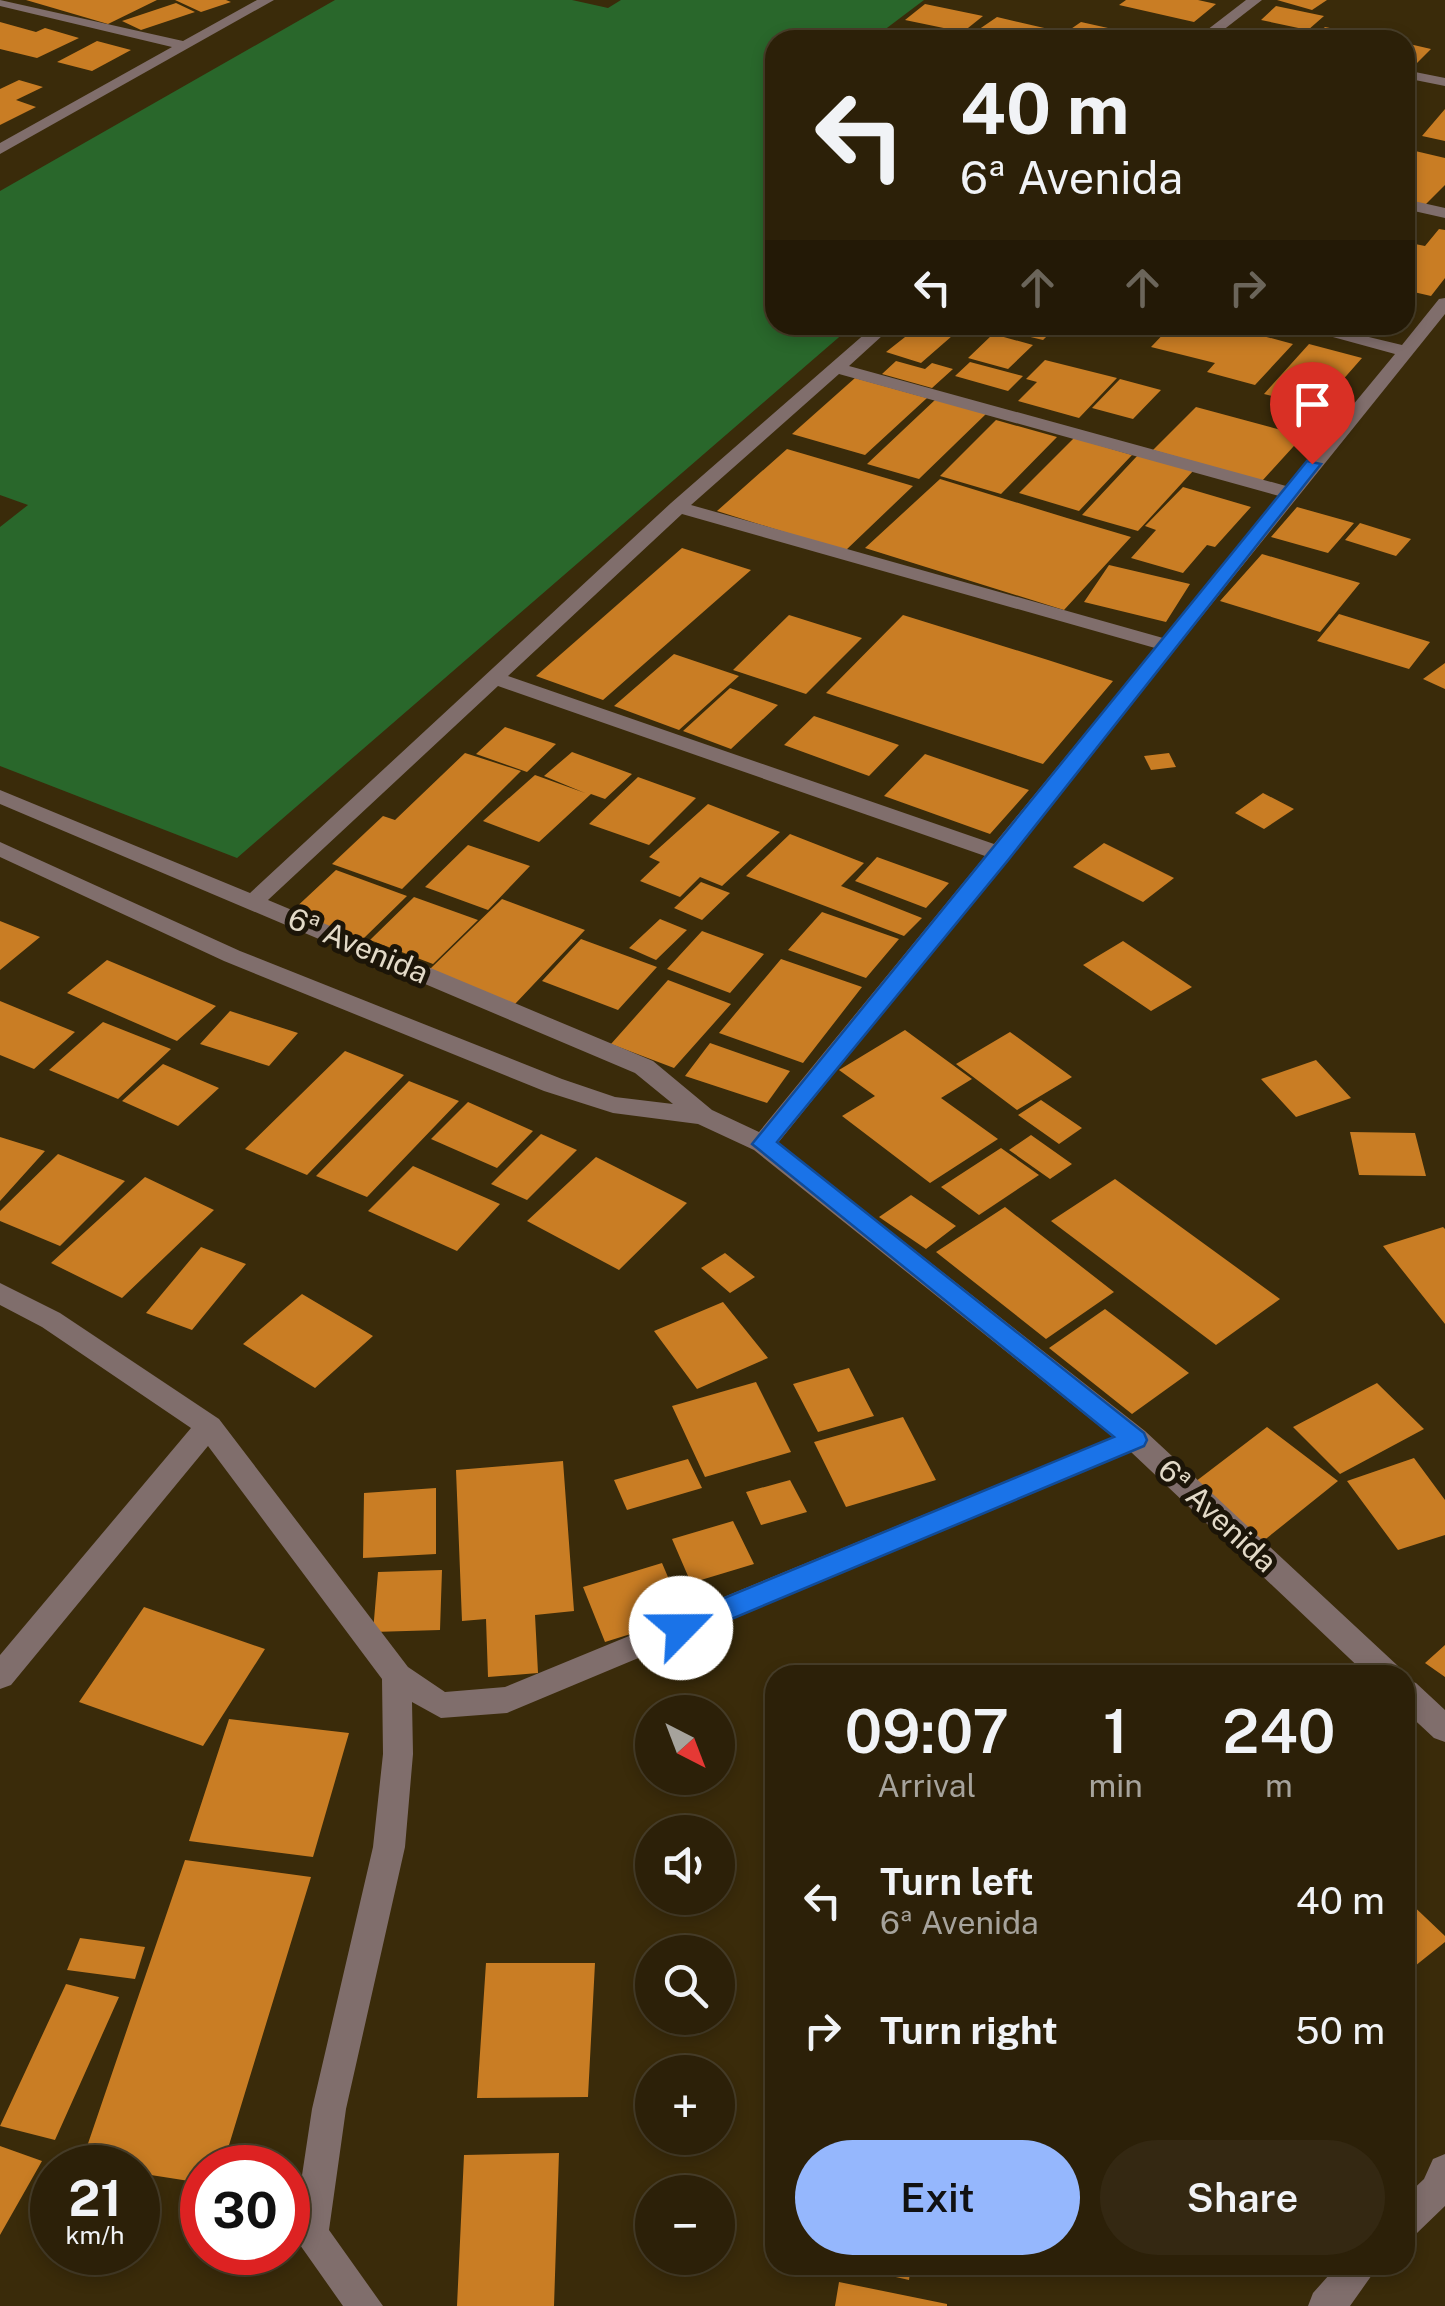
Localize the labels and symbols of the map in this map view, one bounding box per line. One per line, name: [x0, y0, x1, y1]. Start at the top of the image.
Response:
pin: [1270, 362, 1355, 465]
street label: 6ª Avenida: [283, 899, 434, 991]
street label: 6ª Avenida: [1151, 1451, 1284, 1579]
position arrow: [629, 1576, 733, 1680]
north arrow: [635, 1695, 735, 1795]
speed limit sign: 30: [180, 2145, 310, 2275]

